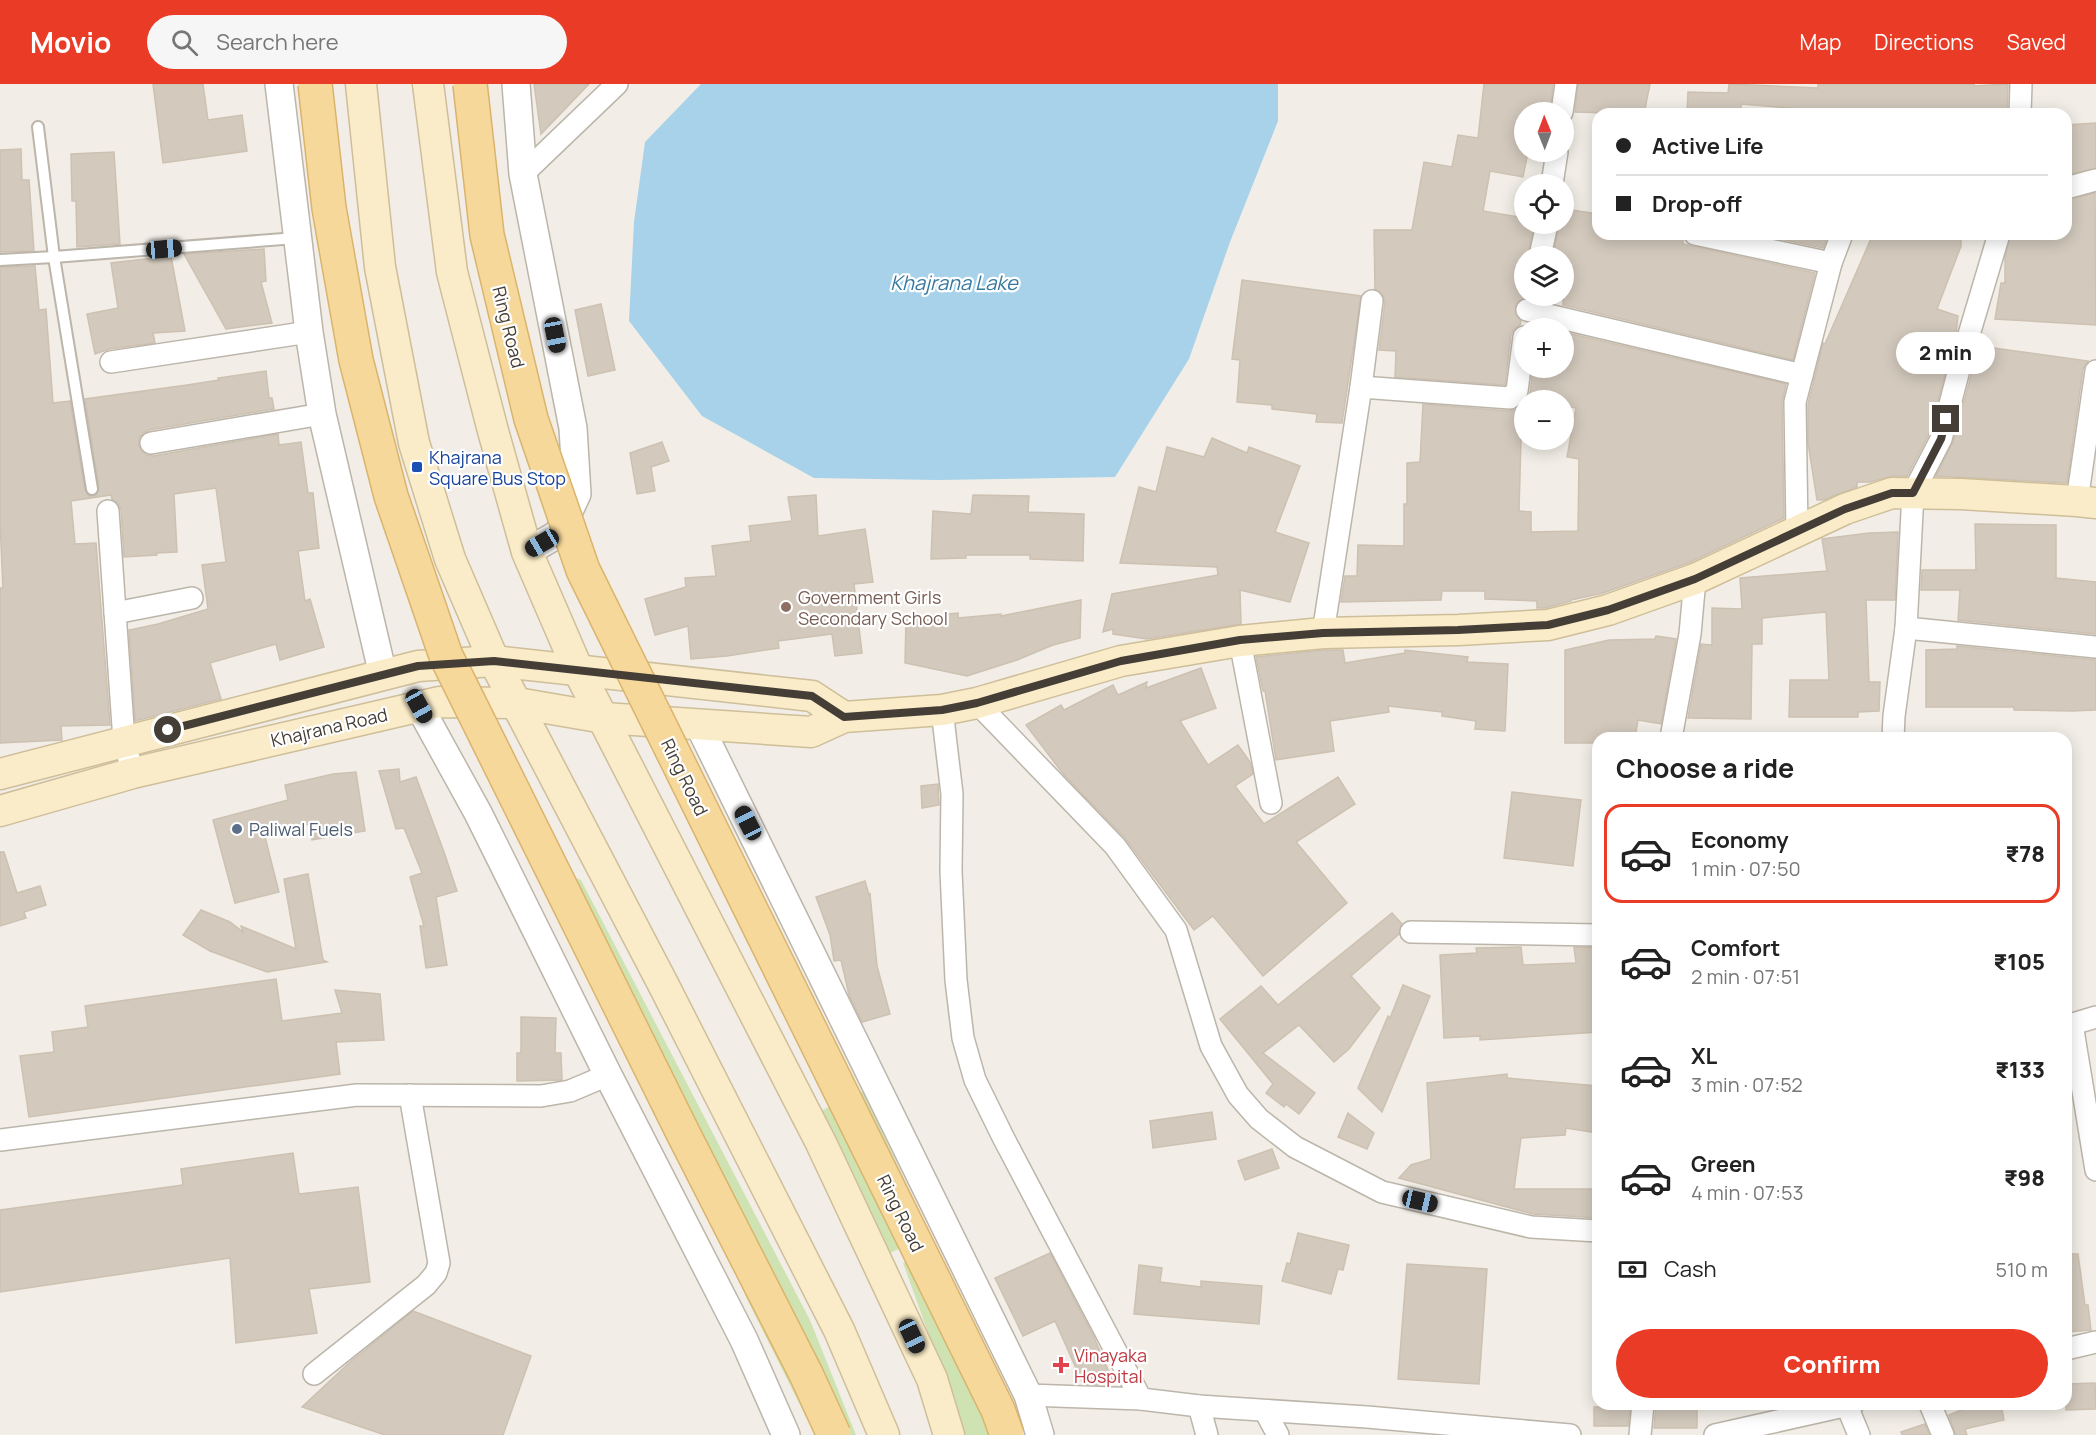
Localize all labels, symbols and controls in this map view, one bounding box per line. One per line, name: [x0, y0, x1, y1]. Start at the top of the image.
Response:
search box: [147, 15, 567, 69]
text: Movio: [30, 23, 111, 61]
icon: search: [168, 26, 201, 59]
text: Search here: [216, 27, 339, 57]
text: Map: [1800, 28, 1841, 56]
text: Directions: [1874, 28, 1974, 56]
text: Saved: [2007, 28, 2066, 56]
north arrow: [1514, 102, 1574, 162]
map controls: [1514, 102, 1574, 450]
text: Active Life: [1652, 131, 1764, 161]
button: locate: [1514, 174, 1574, 234]
text: Drop-off: [1652, 189, 1742, 219]
car: [145, 238, 183, 260]
button: layers: [1514, 246, 1574, 306]
water label: Khajrana Lake: [890, 269, 1019, 296]
street label: Ring Road: [487, 284, 531, 370]
car: [543, 316, 567, 354]
button: +: [1514, 318, 1574, 378]
callout: 2 min: [1896, 332, 1996, 374]
text: 2 min: [1919, 339, 1972, 366]
button: −: [1514, 390, 1574, 450]
route end: [1932, 405, 1959, 432]
place label: Khajrana Square Bus Stop: [429, 445, 566, 490]
marker: Khajrana Square Bus Stop: [410, 460, 424, 474]
car: [522, 526, 562, 560]
place label: Government Girls Secondary School: [798, 585, 948, 630]
marker: Government Girls Secondary School: [779, 600, 793, 614]
car: [402, 686, 436, 726]
street label: Khajrana Road: [268, 702, 390, 752]
route start: [154, 716, 181, 743]
street label: Ring Road: [656, 734, 714, 820]
text: Choose a ride: [1616, 749, 1794, 786]
car: [732, 803, 764, 843]
place label: Paliwal Fuels: [249, 817, 353, 841]
marker: Paliwal Fuels: [230, 822, 244, 836]
text: Economy: [1691, 825, 1789, 855]
icon: car: [1619, 827, 1673, 881]
text: ₹78: [2006, 839, 2045, 869]
text: 1 min · 07:50: [1691, 855, 1801, 882]
text: Comfort: [1691, 933, 1780, 963]
icon: car: [1619, 935, 1673, 989]
text: ₹105: [1993, 947, 2045, 977]
text: 2 min · 07:51: [1691, 963, 1800, 990]
text: XL: [1691, 1041, 1717, 1071]
icon: car: [1619, 1043, 1673, 1097]
text: ₹133: [1995, 1055, 2045, 1085]
text: 3 min · 07:52: [1691, 1071, 1803, 1098]
text: Green: [1691, 1149, 1756, 1179]
icon: car: [1619, 1151, 1673, 1205]
text: ₹98: [2004, 1163, 2045, 1193]
street label: Ring Road: [872, 1170, 930, 1256]
text: 4 min · 07:53: [1691, 1179, 1804, 1206]
car: [1400, 1188, 1440, 1214]
icon: cash: [1616, 1253, 1649, 1286]
text: Cash: [1664, 1254, 1717, 1284]
text: 510 m: [1995, 1256, 2048, 1283]
car: [896, 1316, 928, 1356]
button: Confirm: [1616, 1329, 2048, 1398]
place label: Vinayaka Hospital: [1074, 1343, 1147, 1388]
marker: Vinayaka Hospital: [1052, 1356, 1070, 1374]

